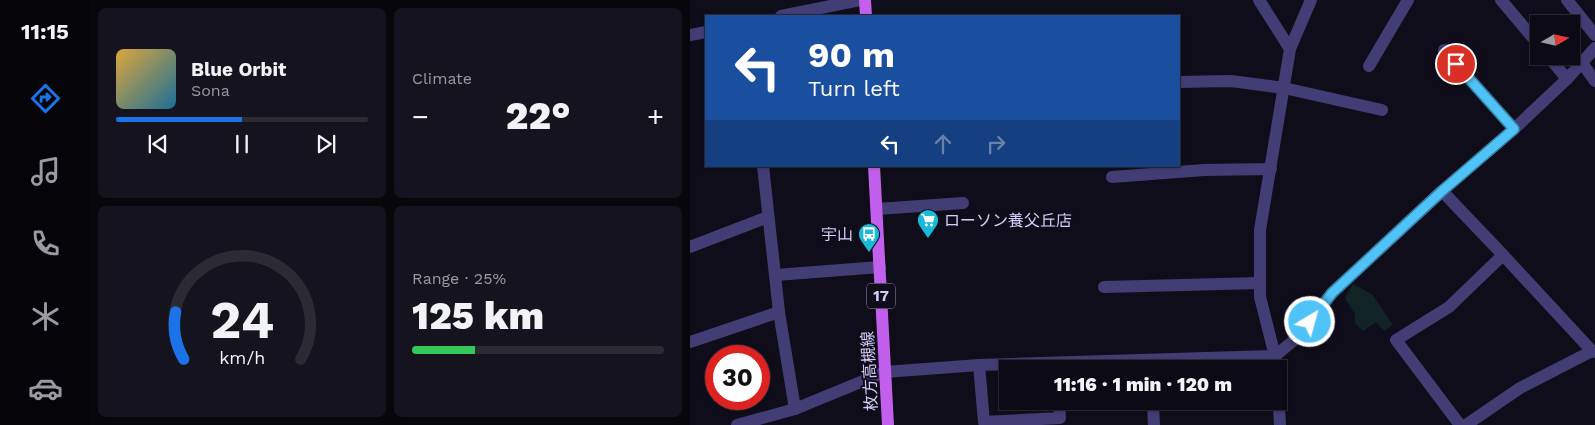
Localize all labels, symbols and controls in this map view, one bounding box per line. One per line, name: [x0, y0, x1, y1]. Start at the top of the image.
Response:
north arrow: [1530, 15, 1580, 65]
map controls: [1530, 15, 1580, 65]
text: 11:15: [21, 19, 69, 44]
text: 90 m: [808, 34, 895, 76]
icon: left: [725, 35, 790, 100]
pin: [1435, 43, 1477, 85]
icon: arrive: [1442, 50, 1470, 78]
text: Blue Orbit: [191, 58, 286, 81]
text: Climate: [412, 69, 472, 88]
text: Turn left: [808, 76, 900, 101]
icon: directions: [28, 81, 63, 116]
text: Sona: [191, 81, 230, 100]
text: 22°: [506, 94, 570, 138]
text: −: [412, 100, 429, 133]
text: +: [647, 100, 664, 133]
icon: previous: [144, 130, 172, 158]
icon: pause: [228, 130, 256, 158]
icon: next: [312, 130, 340, 158]
icon: left: [876, 130, 904, 158]
icon: ahead: [929, 130, 957, 158]
icon: right: [982, 130, 1010, 158]
icon: music: [28, 154, 63, 189]
supermarket icon: ローソン養父丘店: [916, 208, 940, 239]
place label: ローソン養父丘店: [944, 211, 1072, 230]
bus stop icon: 宇山: [857, 222, 881, 253]
place label: 宇山: [821, 225, 853, 244]
icon: phone: [28, 226, 63, 261]
text: Range · 25%: [412, 269, 506, 288]
road number: 17: [867, 284, 895, 308]
text: 24: [210, 290, 274, 351]
text: 125 km: [412, 294, 544, 338]
position arrow: [1283, 295, 1335, 347]
icon: climate: [28, 299, 63, 334]
street label: 枚方高槻線: [858, 331, 881, 411]
speed limit sign: 30: [705, 345, 770, 410]
text: km/h: [219, 347, 265, 368]
icon: car: [28, 371, 63, 406]
text: 11:16 · 1 min · 120 m: [1054, 373, 1232, 396]

